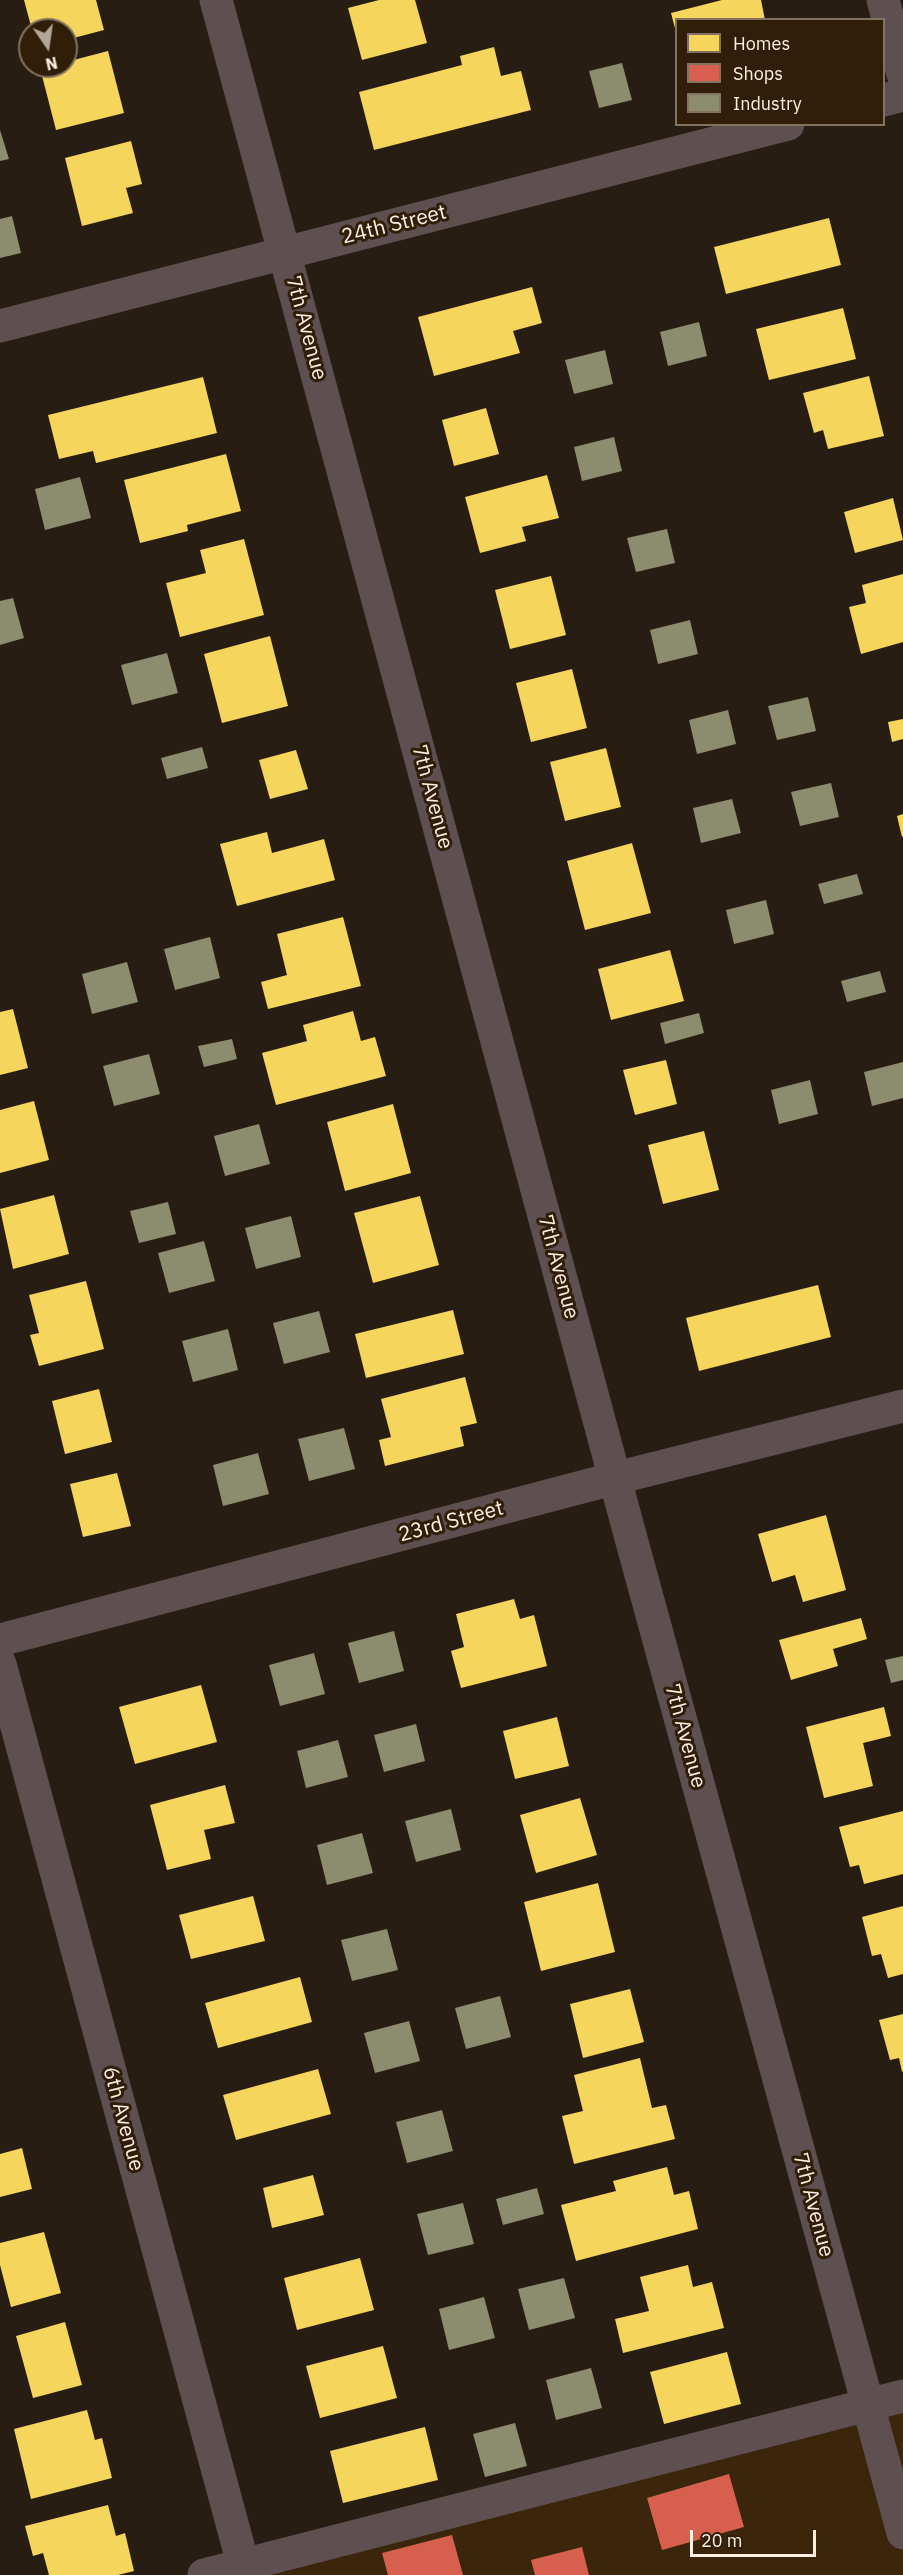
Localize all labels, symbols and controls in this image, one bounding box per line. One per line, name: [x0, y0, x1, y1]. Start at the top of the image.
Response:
north arrow: [18, 18, 78, 78]
legend: [675, 18, 885, 126]
text: Homes: [733, 32, 790, 55]
text: N: [44, 53, 59, 75]
text: Shops: [733, 62, 783, 85]
text: Industry: [733, 92, 802, 115]
street label: 24th Street: [339, 200, 449, 250]
street label: 7th Avenue: [280, 273, 332, 383]
street label: 7th Avenue: [406, 742, 458, 852]
street label: 7th Avenue: [532, 1212, 584, 1322]
street label: 23rd Street: [396, 1496, 506, 1548]
street label: 7th Avenue: [659, 1681, 711, 1791]
street label: 6th Avenue: [97, 2064, 149, 2174]
street label: 7th Avenue: [787, 2150, 839, 2260]
scale bar: [693, 2518, 819, 2556]
text: 20 m: [701, 2529, 743, 2552]

